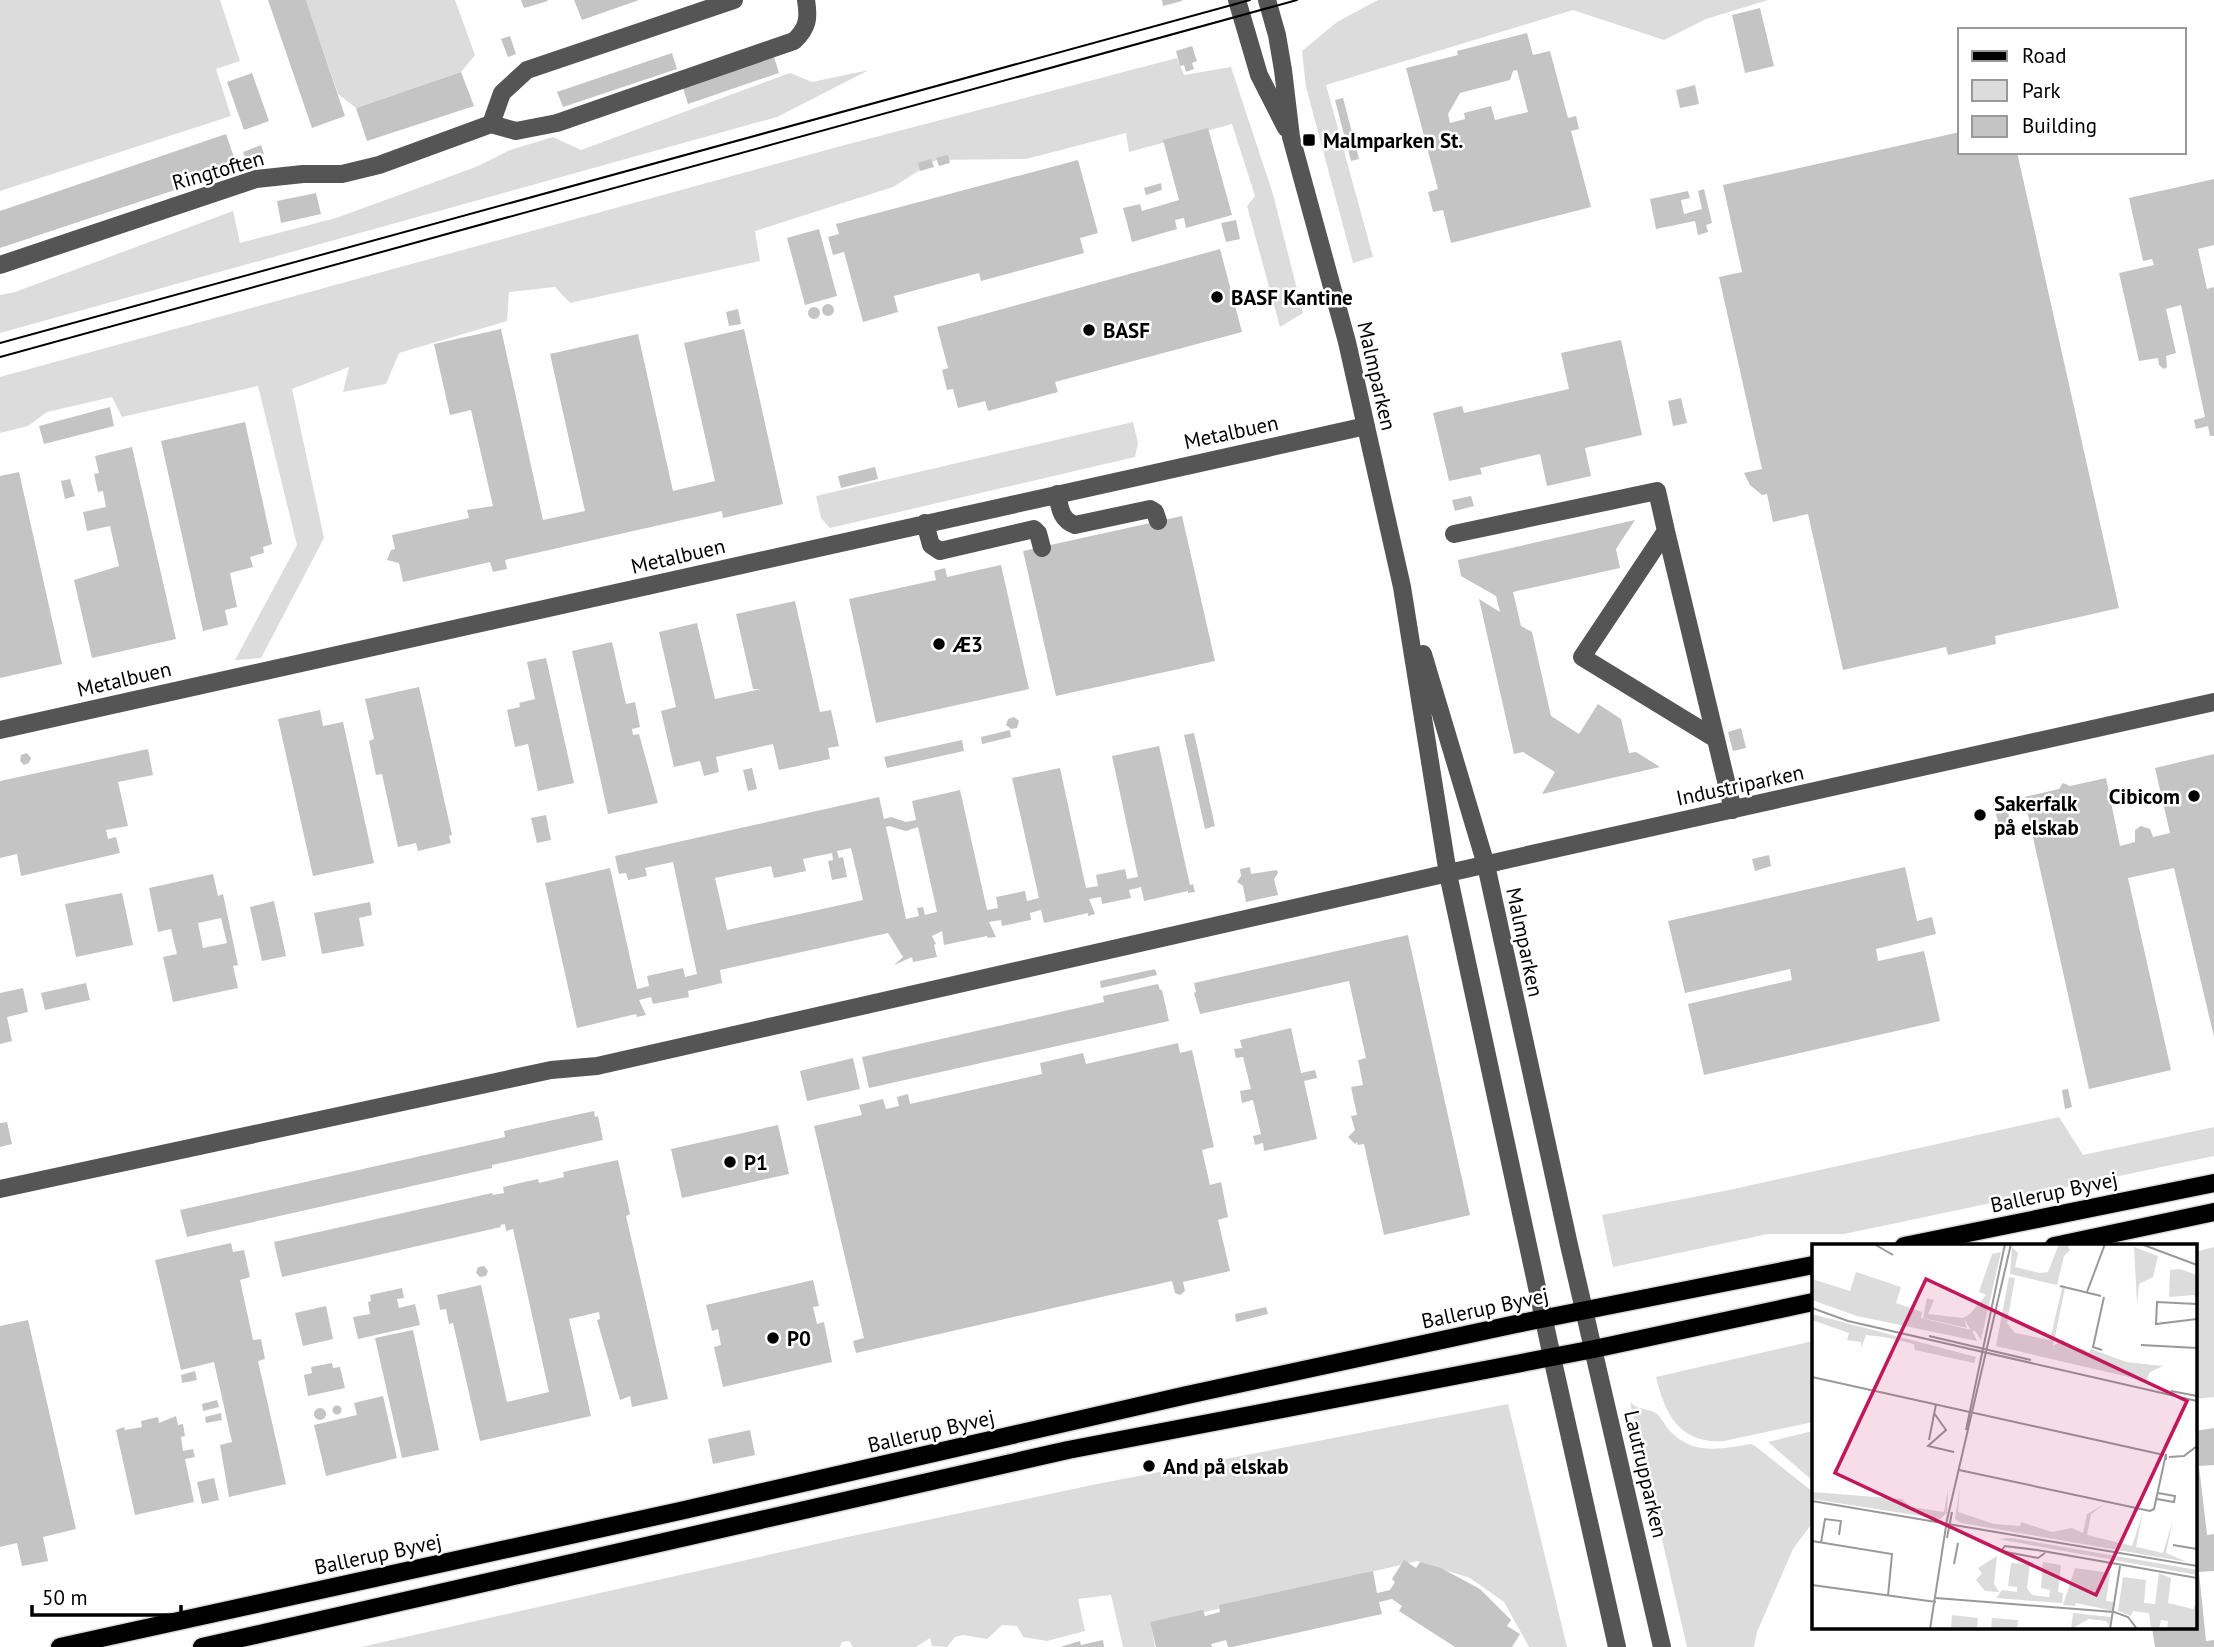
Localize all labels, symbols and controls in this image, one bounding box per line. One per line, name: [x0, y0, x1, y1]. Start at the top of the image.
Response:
legend: [1958, 28, 2186, 154]
text: Road: [2022, 42, 2066, 69]
text: Park: [2022, 77, 2061, 104]
text: Building: [2022, 112, 2097, 139]
place label: Malmparken St.: [1323, 127, 1464, 154]
marker: Malmparken St.: [1301, 132, 1317, 148]
street label: Ringtoften: [169, 144, 267, 196]
place label: BASF Kantine: [1231, 284, 1353, 311]
marker: BASF Kantine: [1209, 289, 1225, 305]
place label: BASF: [1103, 317, 1150, 344]
street label: Malmparken: [1351, 319, 1403, 433]
marker: BASF: [1081, 322, 1097, 338]
street label: Metalbuen: [1181, 409, 1281, 455]
street label: Metalbuen: [628, 532, 728, 580]
place label: Æ3: [952, 631, 983, 658]
marker: Æ3: [931, 636, 947, 652]
street label: Metalbuen: [74, 655, 174, 703]
street label: Industriparken: [1674, 758, 1806, 812]
place label: Cibicom: [2109, 783, 2180, 810]
marker: Cibicom: [2186, 788, 2202, 804]
place label: Sakerfalk på elskab: [1994, 790, 2079, 841]
marker: Sakerfalk på elskab: [1972, 807, 1988, 823]
street label: Malmparken: [1500, 885, 1550, 999]
place label: P1: [744, 1149, 768, 1176]
marker: P1: [722, 1154, 738, 1170]
street label: Ballerup Byvej: [1988, 1165, 2120, 1219]
inset map: [1812, 1244, 2196, 1630]
street label: Ballerup Byvej: [1419, 1281, 1551, 1335]
place label: P0: [787, 1325, 811, 1352]
marker: P0: [765, 1330, 781, 1346]
street label: Ballerup Byvej: [865, 1403, 997, 1459]
street label: Lautrupparken: [1618, 1408, 1674, 1540]
place label: And på elskab: [1163, 1453, 1289, 1480]
marker: And på elskab: [1141, 1458, 1157, 1474]
street label: Ballerup Byvej: [312, 1527, 444, 1581]
scale bar: [32, 1574, 180, 1618]
text: 50 m: [42, 1584, 88, 1611]

